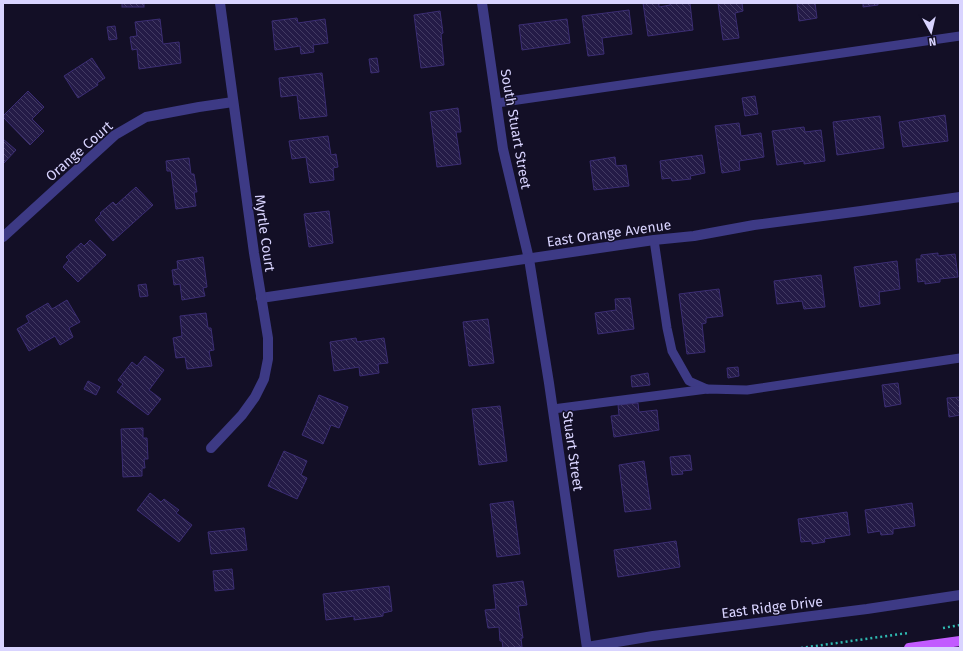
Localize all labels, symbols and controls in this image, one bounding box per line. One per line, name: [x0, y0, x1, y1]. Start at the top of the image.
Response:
north arrow: [911, 12, 951, 52]
text: N: [928, 34, 937, 48]
street label: South Stuart Street: [497, 68, 535, 191]
street label: Orange Court: [42, 117, 117, 185]
street label: Myrtle Court: [251, 193, 278, 274]
street label: East Orange Avenue: [546, 216, 672, 251]
street label: Stuart Street: [558, 410, 587, 493]
street label: East Ridge Drive: [720, 593, 824, 622]

